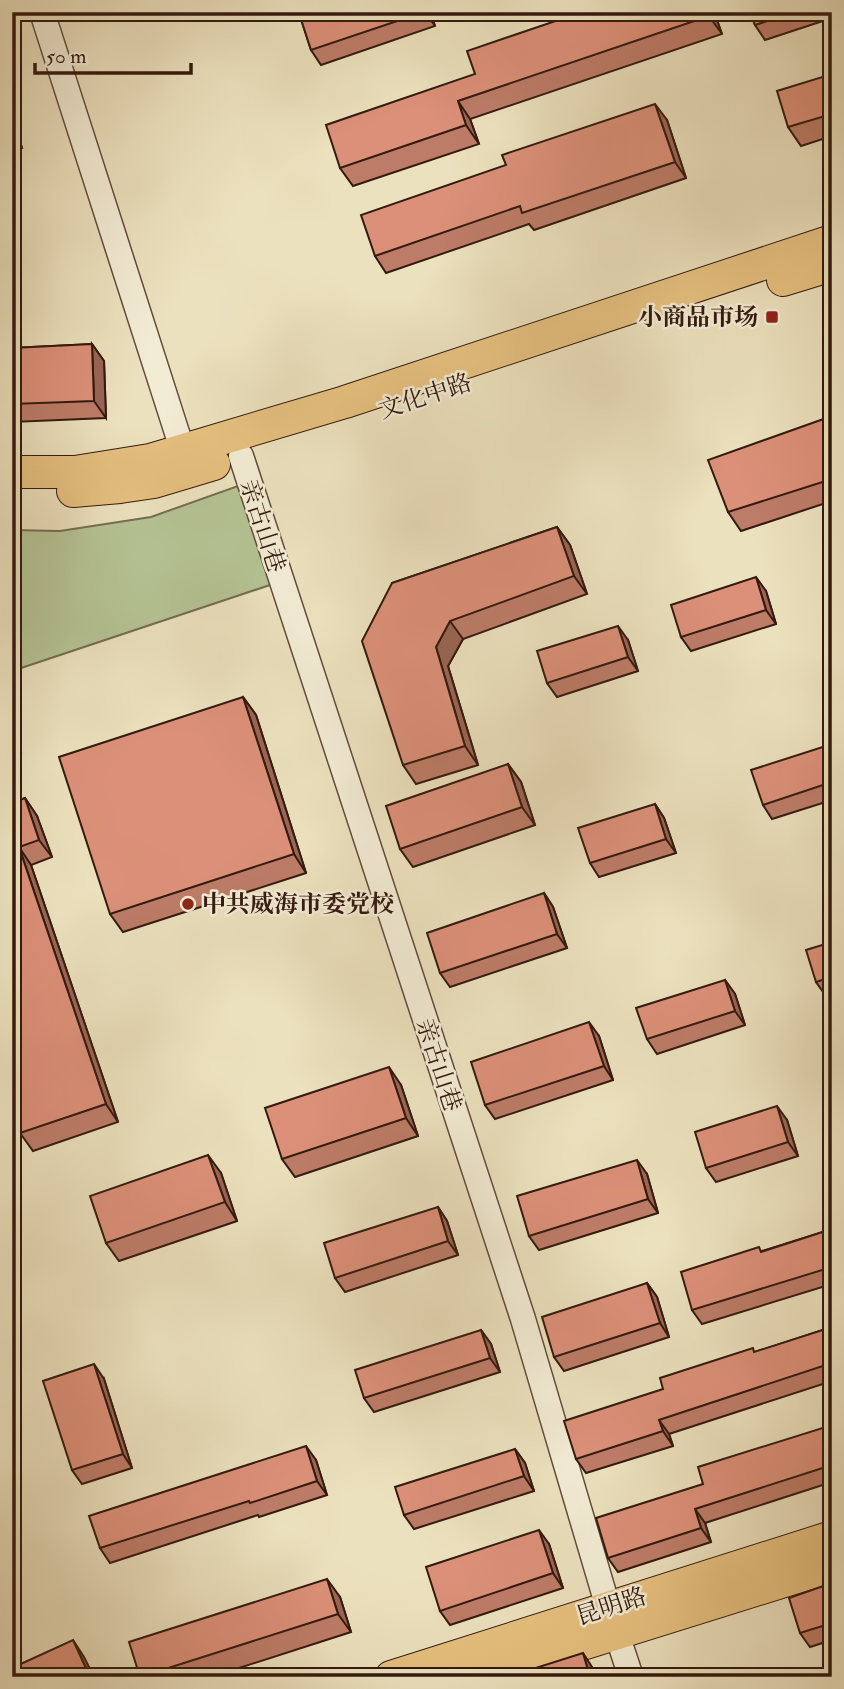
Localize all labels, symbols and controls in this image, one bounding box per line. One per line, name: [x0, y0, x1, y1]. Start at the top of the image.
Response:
scale bar: [35, 32, 191, 76]
text: 50 m: [46, 43, 87, 70]
place label: 小商品市场: [638, 302, 758, 333]
marker: 小商品市场: [764, 309, 780, 325]
street label: 文化中路: [375, 367, 476, 426]
street label: 亲古山巷: [233, 476, 292, 577]
place label: 中共威海市委党校: [202, 889, 394, 920]
marker: 中共威海市委党校: [180, 896, 196, 912]
street label: 亲古山巷: [409, 1015, 468, 1116]
street label: 昆明路: [572, 1581, 650, 1632]

